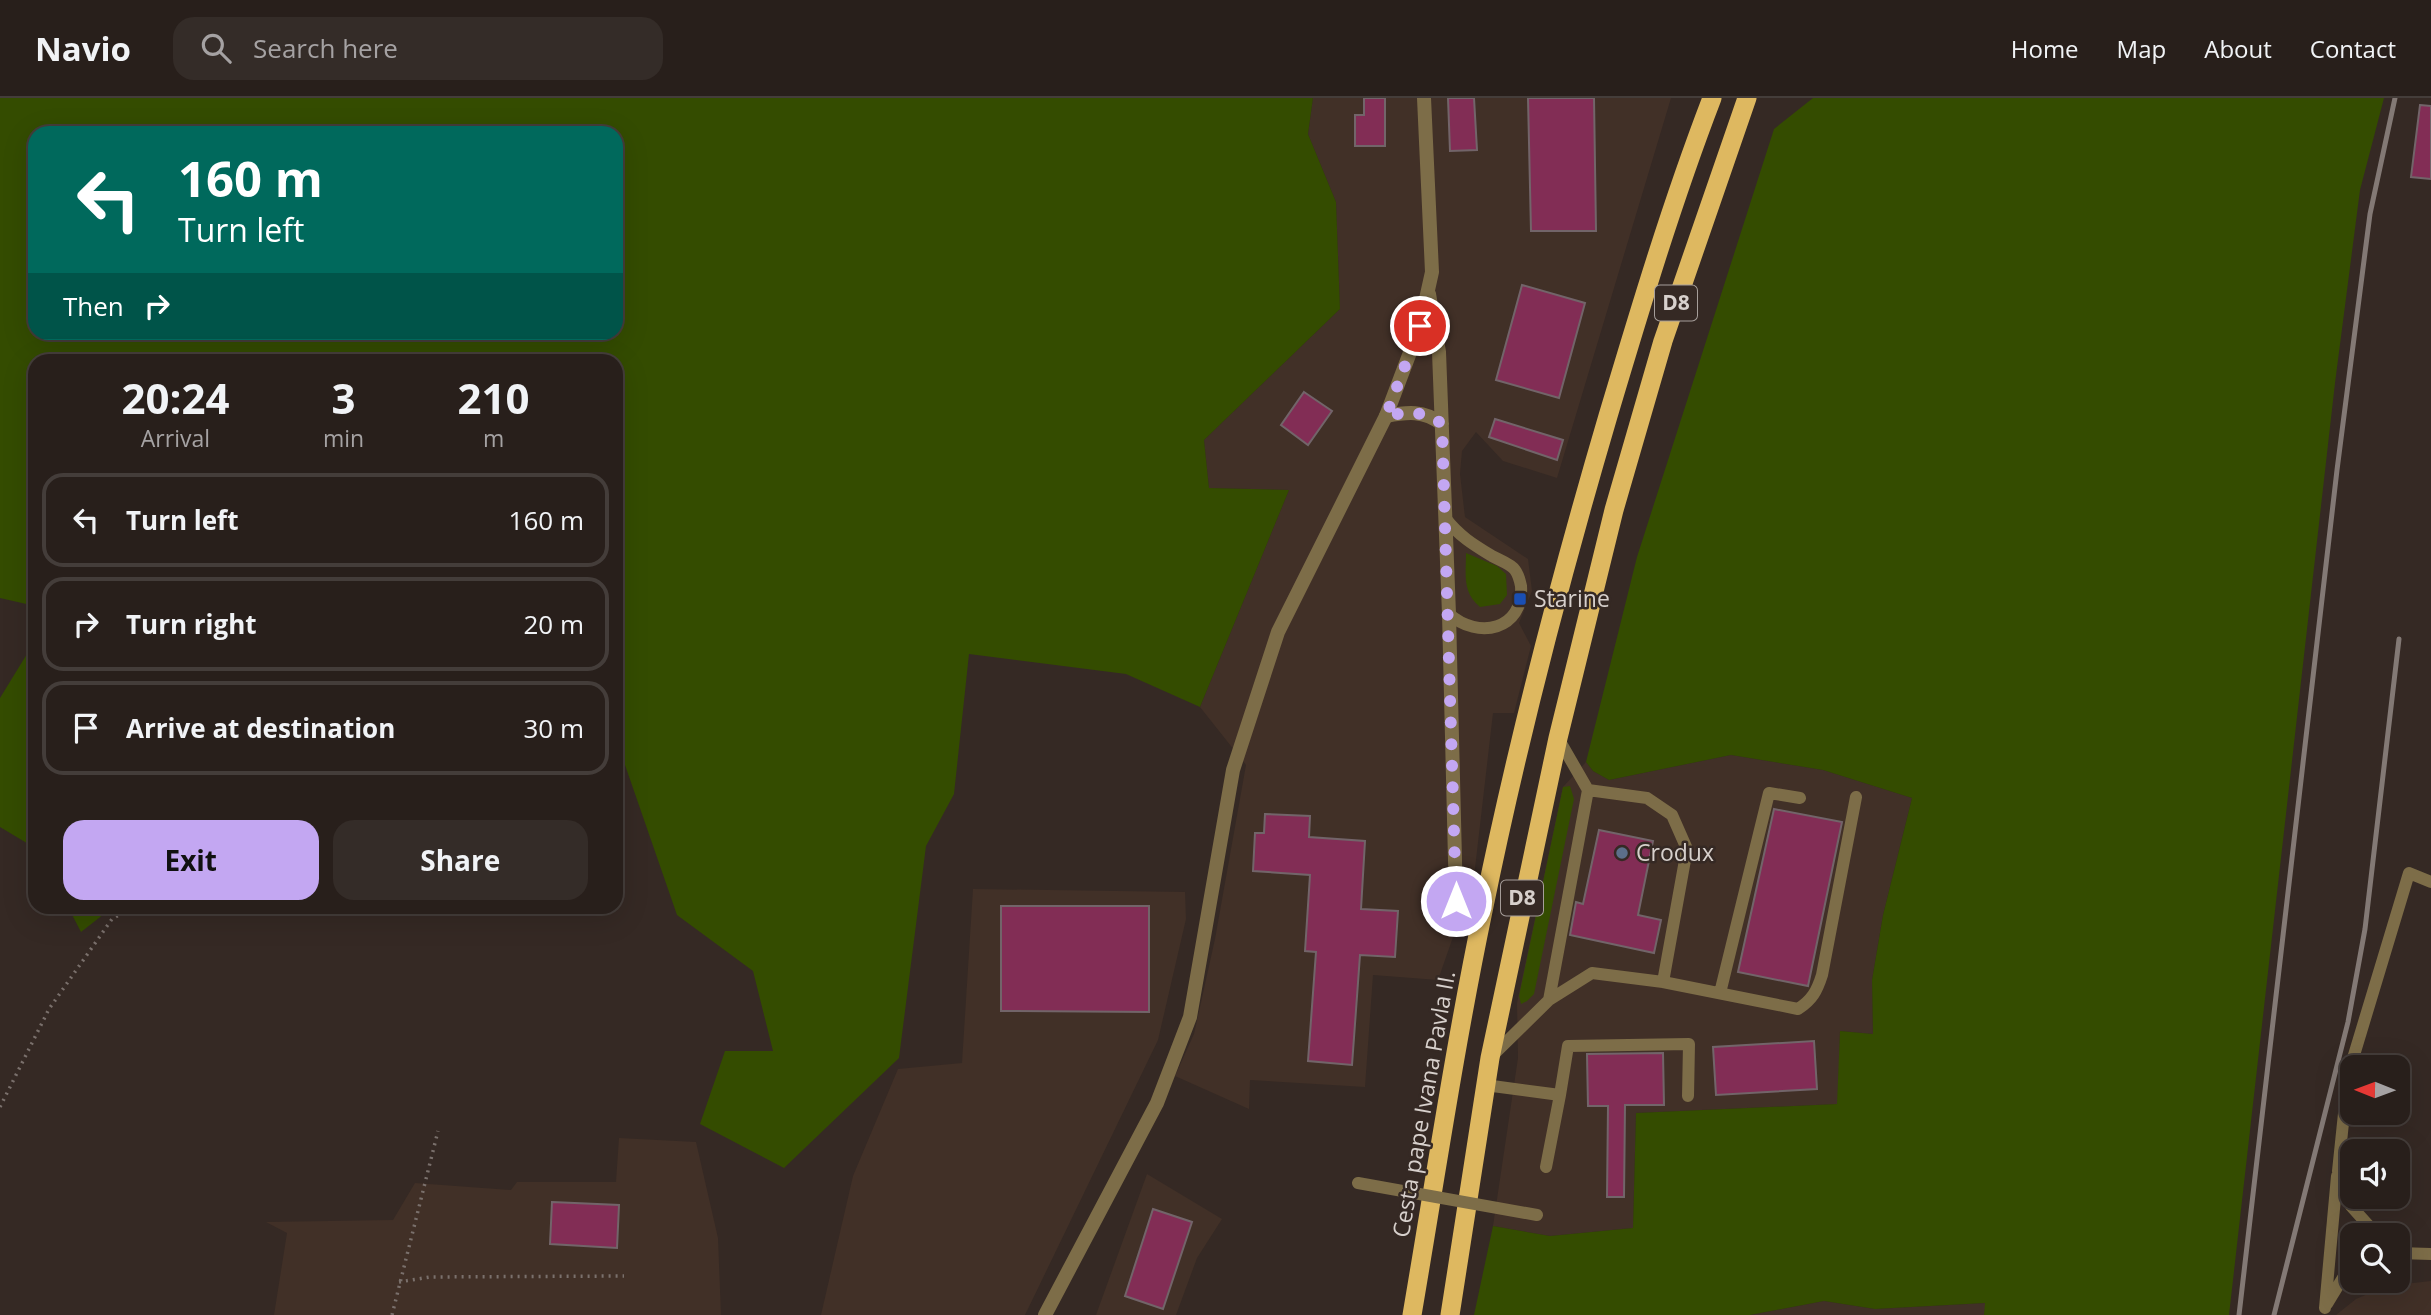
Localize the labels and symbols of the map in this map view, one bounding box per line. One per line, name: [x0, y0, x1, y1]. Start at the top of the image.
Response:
road number: D8: [1655, 286, 1697, 320]
pin: [1390, 296, 1450, 356]
place label: Starine: [1534, 582, 1610, 614]
marker: Starine: [1512, 591, 1528, 607]
place label: Crodux: [1636, 836, 1714, 868]
marker: Crodux: [1614, 845, 1630, 861]
position arrow: [1419, 864, 1493, 938]
road number: D8: [1501, 880, 1543, 916]
street label: Cesta pape Ivana Pavla II.: [1384, 968, 1462, 1240]
north arrow: [2340, 1055, 2410, 1125]

